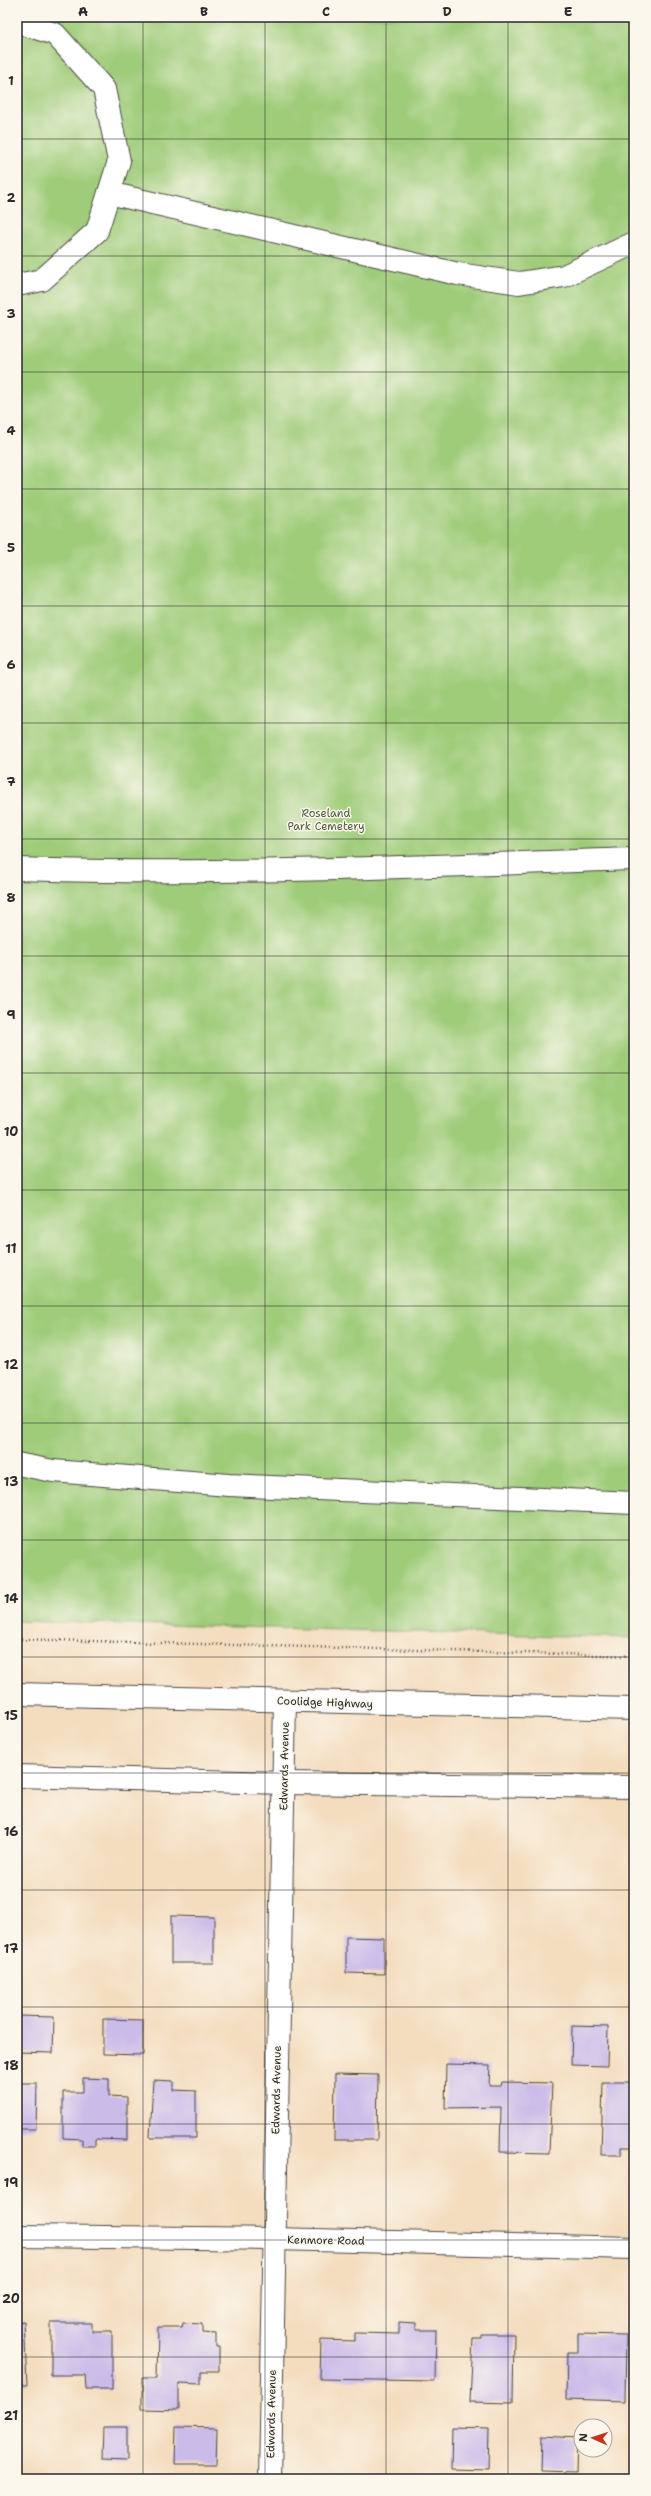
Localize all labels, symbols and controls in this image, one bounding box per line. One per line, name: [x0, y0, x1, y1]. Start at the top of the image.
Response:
text: A: [78, 3, 88, 20]
text: B: [200, 3, 208, 20]
text: C: [322, 3, 330, 20]
text: D: [442, 3, 452, 20]
text: E: [564, 3, 573, 20]
text: 1: [8, 72, 14, 89]
text: 2: [6, 189, 16, 206]
text: 3: [6, 305, 16, 322]
text: 4: [6, 422, 16, 439]
text: 5: [7, 539, 15, 556]
text: 6: [6, 656, 16, 673]
text: 7: [6, 773, 16, 790]
park label: Roseland Park Cemetery: [287, 806, 365, 834]
text: 8: [6, 889, 16, 906]
text: 9: [6, 1006, 16, 1023]
text: 10: [4, 1123, 18, 1140]
text: 11: [5, 1240, 17, 1257]
text: 12: [4, 1356, 18, 1373]
text: 13: [4, 1473, 18, 1490]
text: 14: [4, 1590, 18, 1607]
street label: Coolidge Highway: [277, 1693, 373, 1712]
text: 15: [4, 1707, 18, 1724]
street label: Edwards Avenue: [276, 1721, 293, 1811]
text: 16: [4, 1823, 18, 1840]
text: 17: [4, 1940, 18, 1957]
street label: Edwards Avenue: [268, 2045, 285, 2135]
text: 18: [4, 2057, 18, 2074]
text: 19: [4, 2174, 18, 2191]
street label: Kenmore Road: [287, 2232, 365, 2249]
text: 20: [2, 2290, 20, 2307]
street label: Edwards Avenue: [263, 2369, 280, 2459]
text: 21: [4, 2407, 18, 2424]
north arrow: [573, 2418, 613, 2458]
text: N: [576, 2432, 591, 2442]

